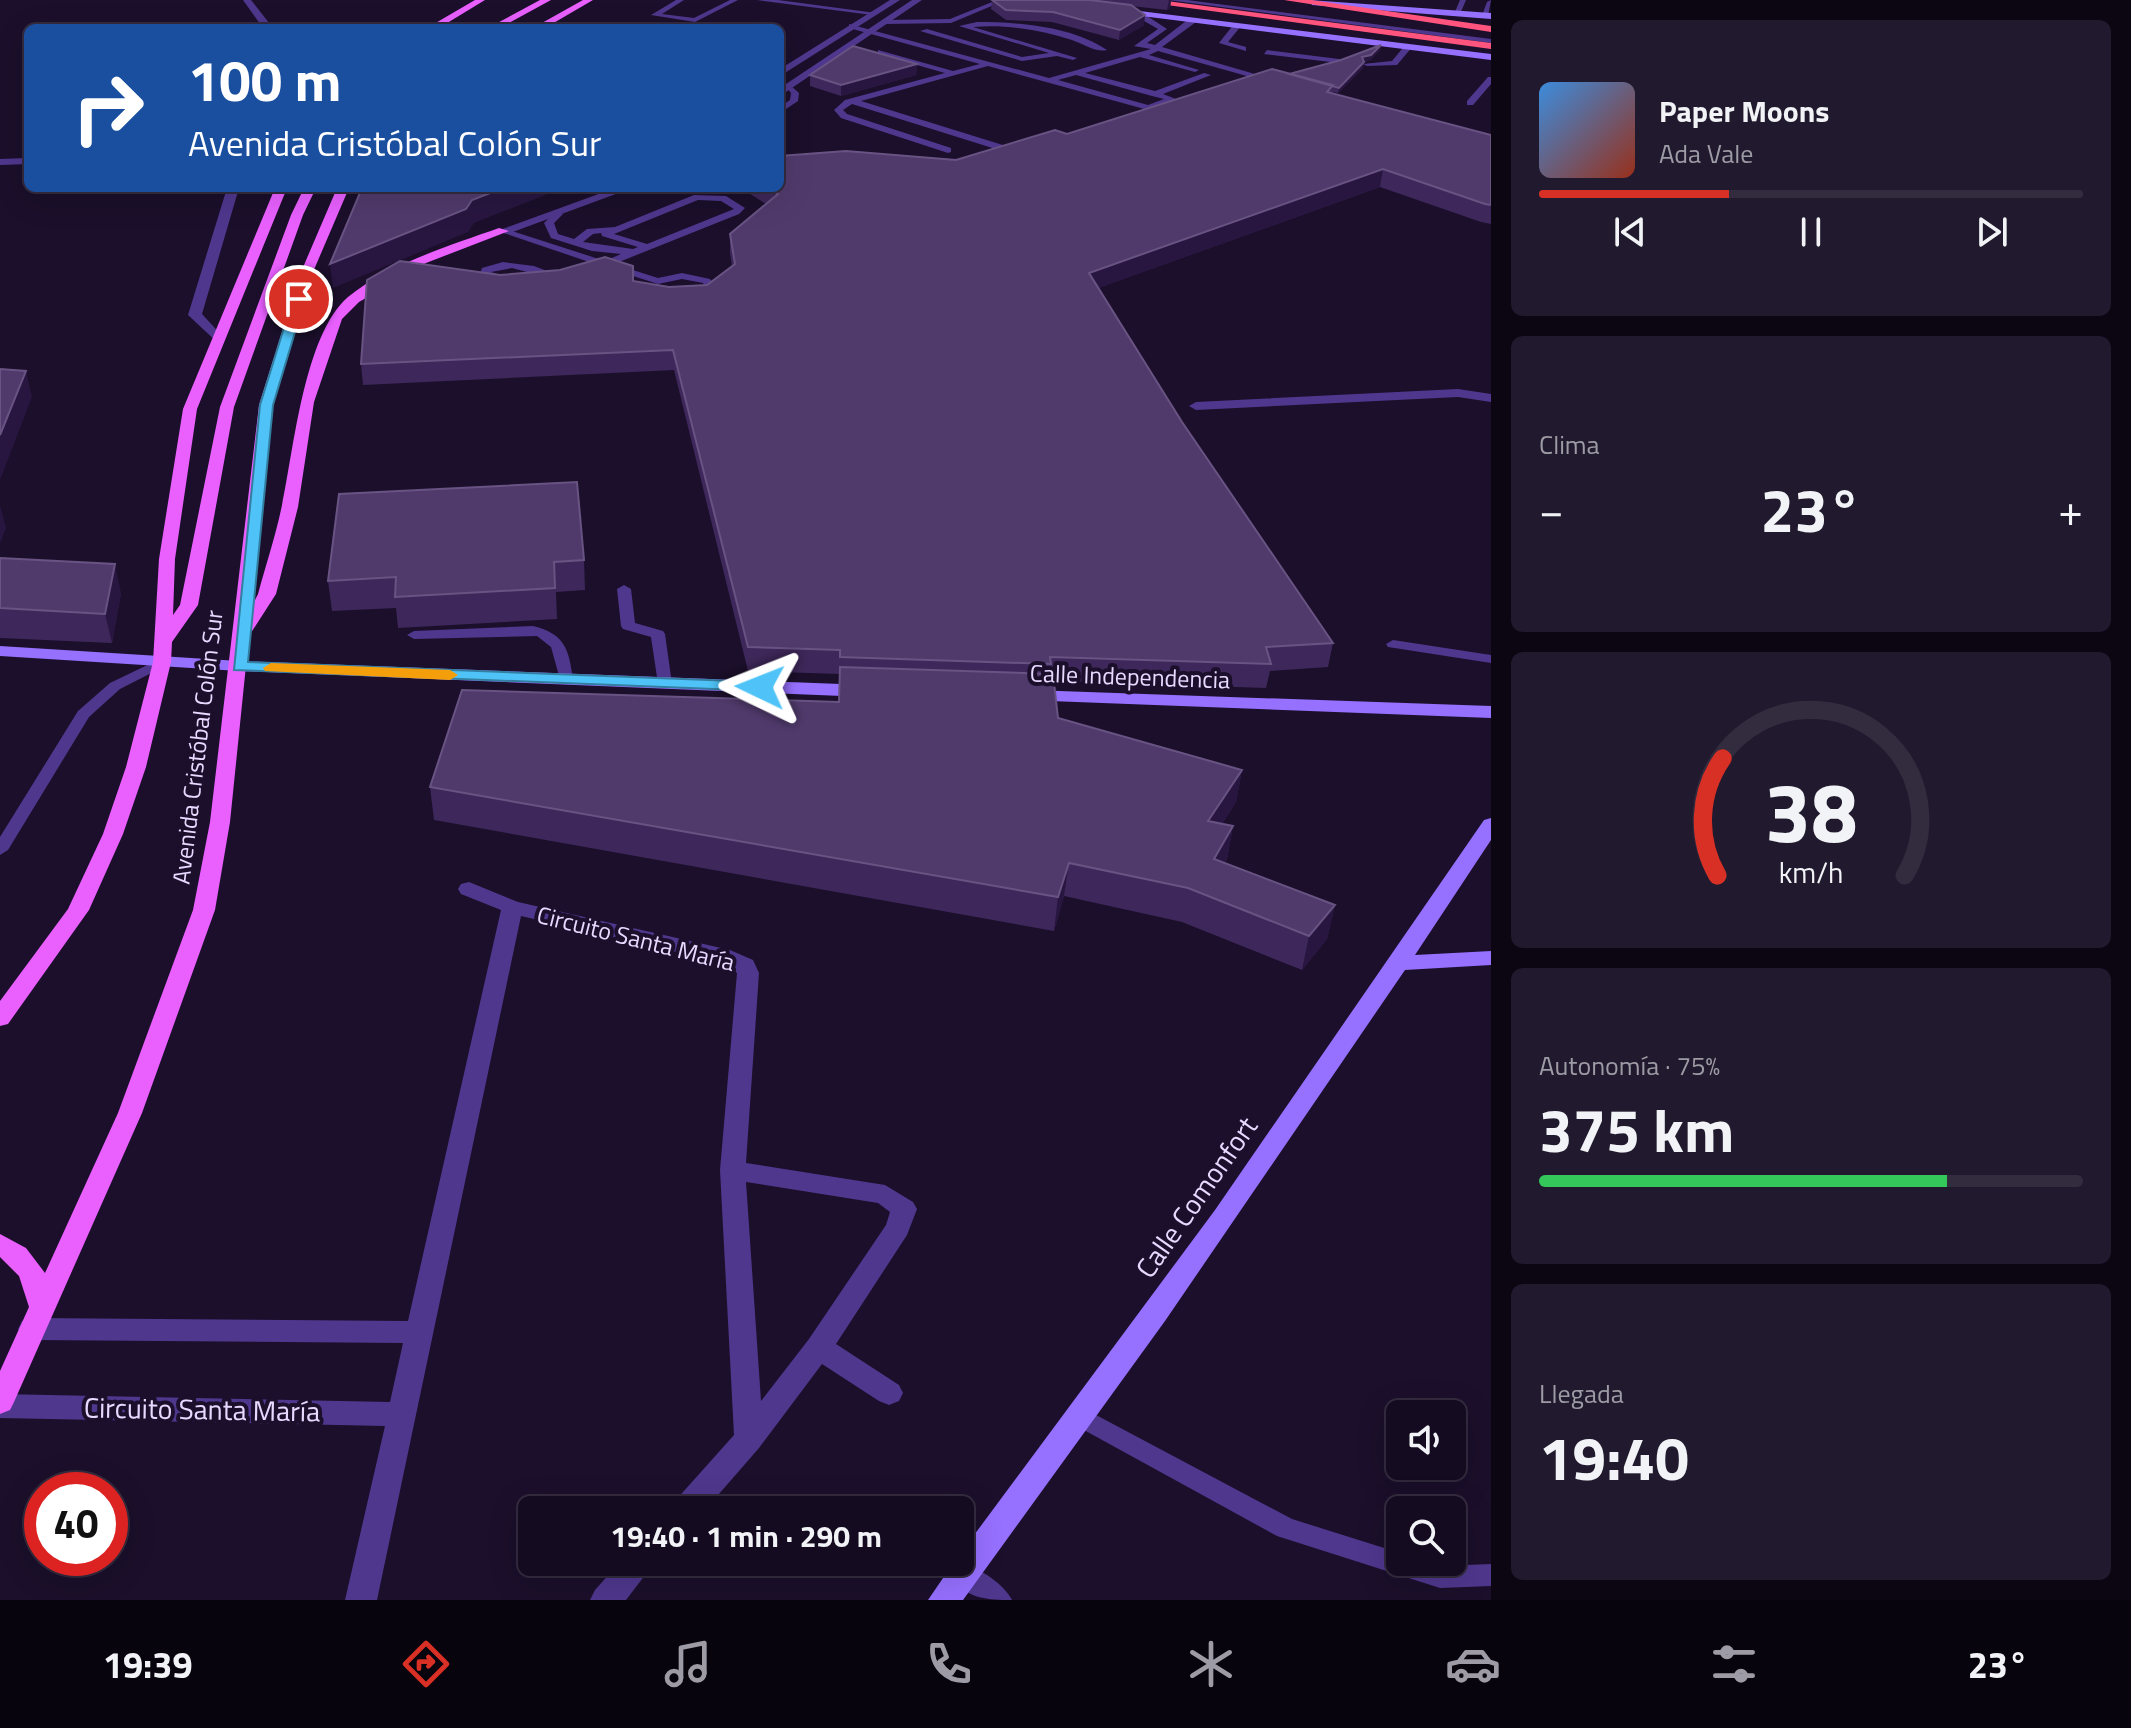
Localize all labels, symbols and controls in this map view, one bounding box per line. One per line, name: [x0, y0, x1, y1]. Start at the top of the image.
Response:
text: 100 m: [188, 38, 341, 123]
icon: right: [56, 56, 160, 160]
text: Paper Moons: [1659, 88, 1829, 134]
text: Avenida Cristóbal Colón Sur: [188, 115, 601, 170]
text: Ada Vale: [1659, 134, 1753, 173]
icon: previous: [1608, 210, 1652, 254]
icon: pause: [1789, 210, 1833, 254]
icon: next: [1970, 210, 2014, 254]
pin: [265, 265, 333, 333]
icon: arrive: [277, 277, 321, 321]
text: Clima: [1539, 425, 1600, 464]
text: 23°: [1761, 464, 1861, 555]
text: −: [1539, 476, 1564, 543]
text: +: [2058, 476, 2083, 543]
street label: Avenida Cristóbal Colón Sur: [162, 608, 232, 886]
position arrow: [718, 645, 802, 729]
street label: Calle Independencia: [1029, 655, 1231, 697]
text: 38: [1764, 748, 1858, 874]
text: km/h: [1779, 851, 1843, 894]
street label: Circuito Santa María: [533, 896, 739, 980]
text: Autonomía · 75%: [1539, 1046, 1720, 1085]
text: 375 km: [1539, 1084, 1734, 1175]
street label: Calle Comonfort: [1124, 1107, 1268, 1287]
text: Llegada: [1539, 1374, 1624, 1413]
street label: Circuito Santa María: [83, 1385, 321, 1433]
map controls: [1386, 1400, 1466, 1576]
button: sound: [1386, 1400, 1466, 1480]
text: 19:40: [1539, 1412, 1689, 1503]
speed limit sign: 40: [24, 1472, 128, 1576]
button: search: [1386, 1496, 1466, 1576]
text: 19:40 · 1 min · 290 m: [610, 1513, 882, 1559]
icon: directions: [398, 1636, 454, 1692]
icon: music: [660, 1636, 716, 1692]
icon: phone: [921, 1636, 977, 1692]
icon: climate: [1183, 1636, 1239, 1692]
icon: car: [1445, 1636, 1501, 1692]
icon: filters: [1706, 1636, 1762, 1692]
text: 19:39: [103, 1637, 193, 1692]
text: 23°: [1968, 1637, 2028, 1692]

